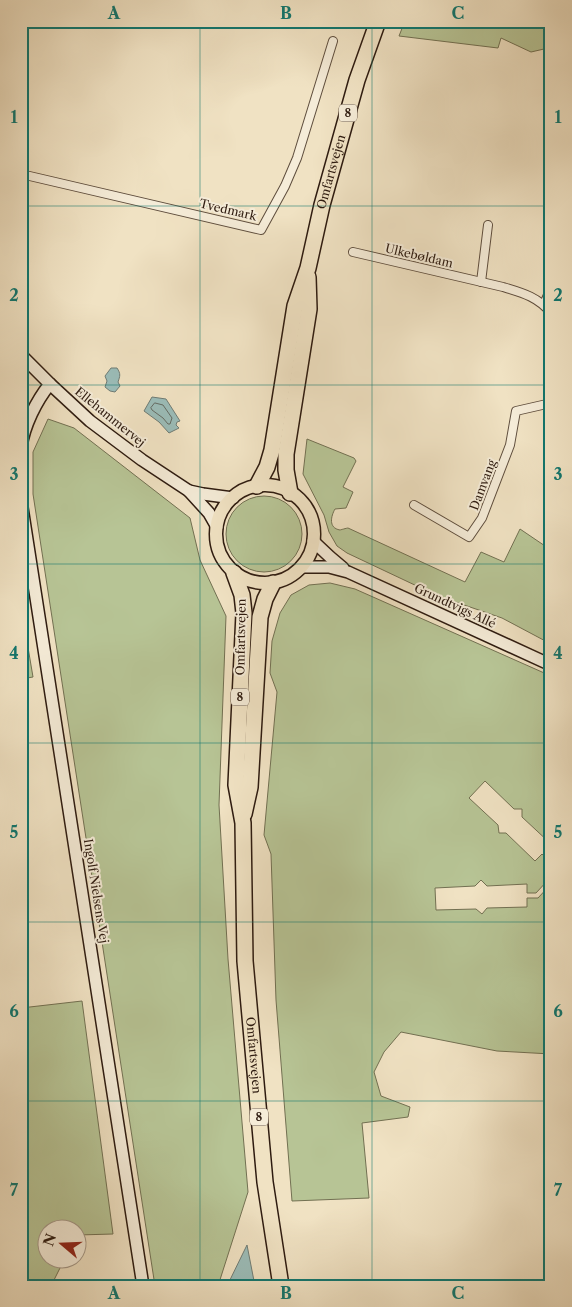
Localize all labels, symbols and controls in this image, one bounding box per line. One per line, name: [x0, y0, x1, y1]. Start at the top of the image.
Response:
text: A: [107, 3, 121, 23]
text: B: [280, 3, 292, 23]
text: C: [452, 3, 464, 23]
road number: 8: [339, 105, 357, 122]
text: 1: [10, 107, 18, 127]
text: 1: [554, 107, 562, 127]
street label: Omfartsvejen: [313, 132, 348, 211]
street label: Tvedmark: [198, 196, 259, 224]
street label: Ulkebøldam: [384, 240, 454, 271]
text: 2: [9, 285, 19, 305]
text: 2: [553, 285, 563, 305]
street label: Ellehammervej: [72, 384, 149, 450]
street label: Damvang: [466, 457, 499, 512]
text: 3: [9, 464, 19, 484]
text: 3: [553, 464, 563, 484]
street label: Grundtvigs Allé: [412, 580, 499, 631]
street label: Omfartsvejen: [232, 598, 249, 675]
text: 4: [9, 643, 19, 663]
text: 4: [553, 643, 563, 663]
road number: 8: [231, 689, 249, 706]
text: 5: [10, 822, 19, 842]
text: 5: [554, 822, 563, 842]
street label: Ingolf Nielsens Vej: [81, 838, 112, 944]
text: 6: [9, 1001, 19, 1021]
text: 6: [553, 1001, 563, 1021]
street label: Omfartsvejen: [243, 1016, 265, 1095]
road number: 8: [250, 1108, 268, 1126]
text: 7: [10, 1180, 19, 1200]
text: 7: [554, 1180, 563, 1200]
north arrow: [38, 1220, 88, 1270]
text: N: [39, 1231, 60, 1248]
text: A: [107, 1283, 121, 1303]
text: B: [280, 1283, 292, 1303]
text: C: [452, 1283, 464, 1303]

